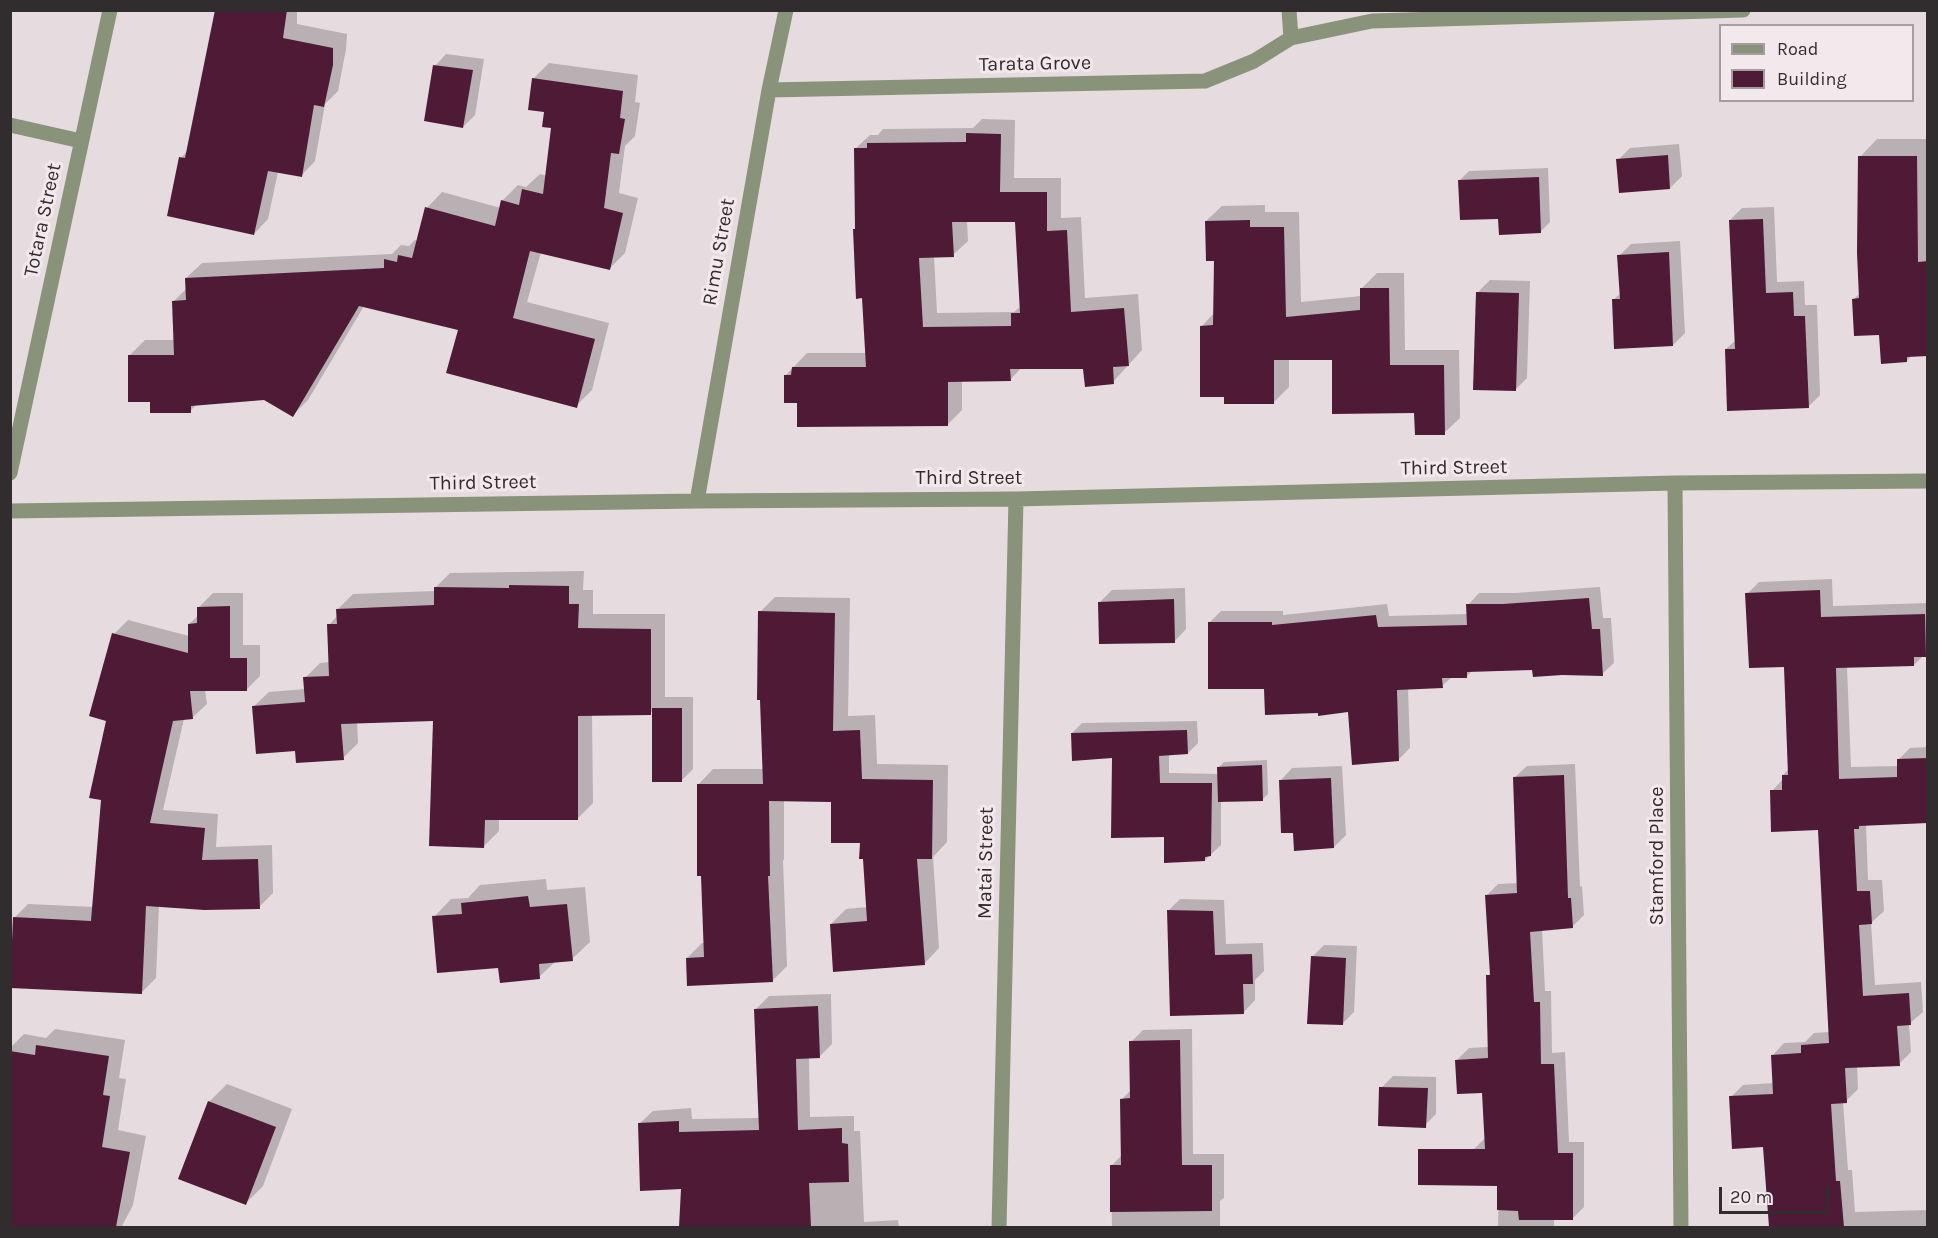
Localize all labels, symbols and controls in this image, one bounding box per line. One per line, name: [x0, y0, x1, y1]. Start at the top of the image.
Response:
legend: [1719, 24, 1914, 102]
text: Road: [1777, 38, 1818, 60]
street label: Tarata Grove: [979, 51, 1091, 77]
text: Building: [1777, 68, 1847, 90]
street label: Totara Street: [19, 161, 67, 279]
street label: Rimu Street: [698, 196, 740, 308]
street label: Third Street: [1400, 455, 1508, 481]
street label: Third Street: [916, 466, 1022, 490]
street label: Third Street: [429, 470, 537, 496]
street label: Stamford Place: [1645, 786, 1669, 926]
street label: Matai Street: [973, 807, 999, 919]
scale bar: [1722, 1175, 1832, 1213]
text: 20 m: [1730, 1186, 1772, 1208]

